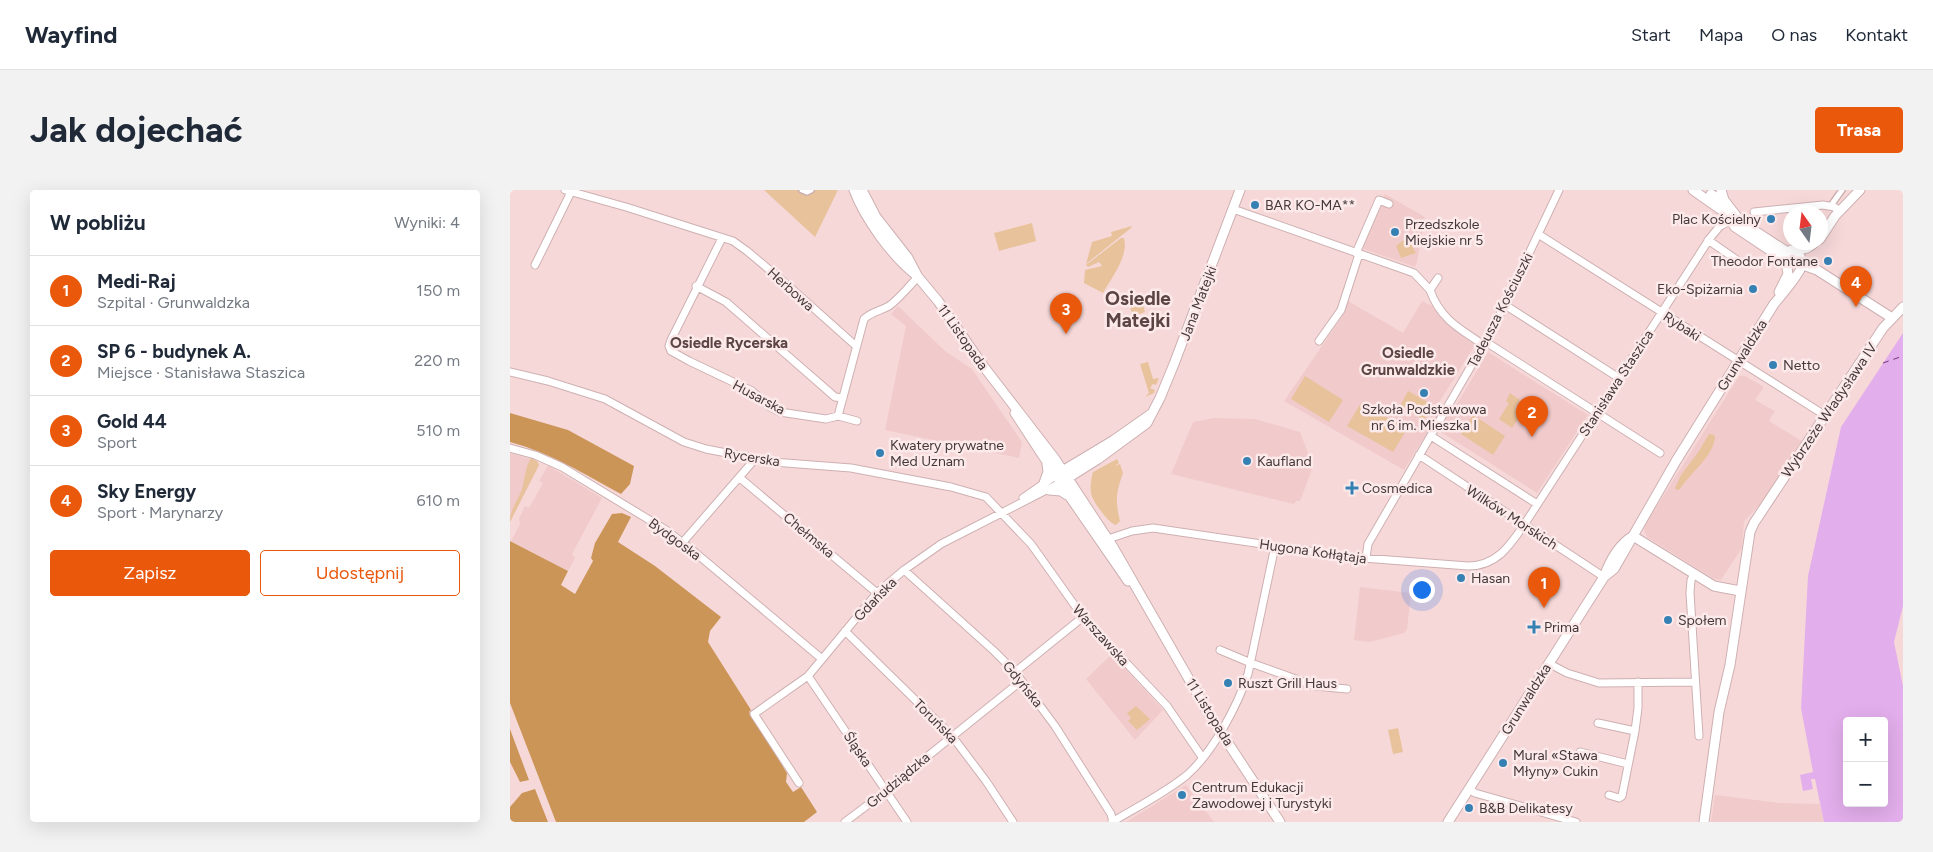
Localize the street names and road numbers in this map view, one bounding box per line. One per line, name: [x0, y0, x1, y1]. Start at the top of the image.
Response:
street label: Tadeusza Kościuszki: [1464, 250, 1537, 371]
street label: Herbowa: [764, 264, 818, 315]
street label: Jana Matejki: [1176, 264, 1220, 343]
street label: 11 Listopada: [934, 301, 991, 373]
street label: Rybaki: [1660, 308, 1704, 345]
street label: Grunwaldzka: [1714, 317, 1771, 394]
street label: Stanisława Staszica: [1576, 327, 1657, 440]
street label: Wybrzeże Władysława IV: [1778, 339, 1881, 481]
street label: Husarska: [730, 377, 788, 418]
street label: Rycerska: [723, 445, 781, 470]
street label: Wilków Morskich: [1463, 482, 1561, 553]
street label: Chełmska: [780, 509, 838, 562]
street label: Bydgoska: [645, 515, 704, 564]
street label: Hugona Kołłątaja: [1258, 536, 1368, 567]
street label: Gdańska: [850, 574, 900, 625]
street label: Warszawska: [1069, 601, 1133, 669]
street label: Gdyńska: [999, 658, 1046, 711]
street label: Grunwaldzka: [1498, 661, 1555, 738]
street label: 11 Listopada: [1182, 675, 1237, 749]
street label: Toruńska: [910, 696, 961, 747]
street label: Śląska: [840, 728, 876, 770]
street label: Grudziądzka: [863, 749, 933, 812]

